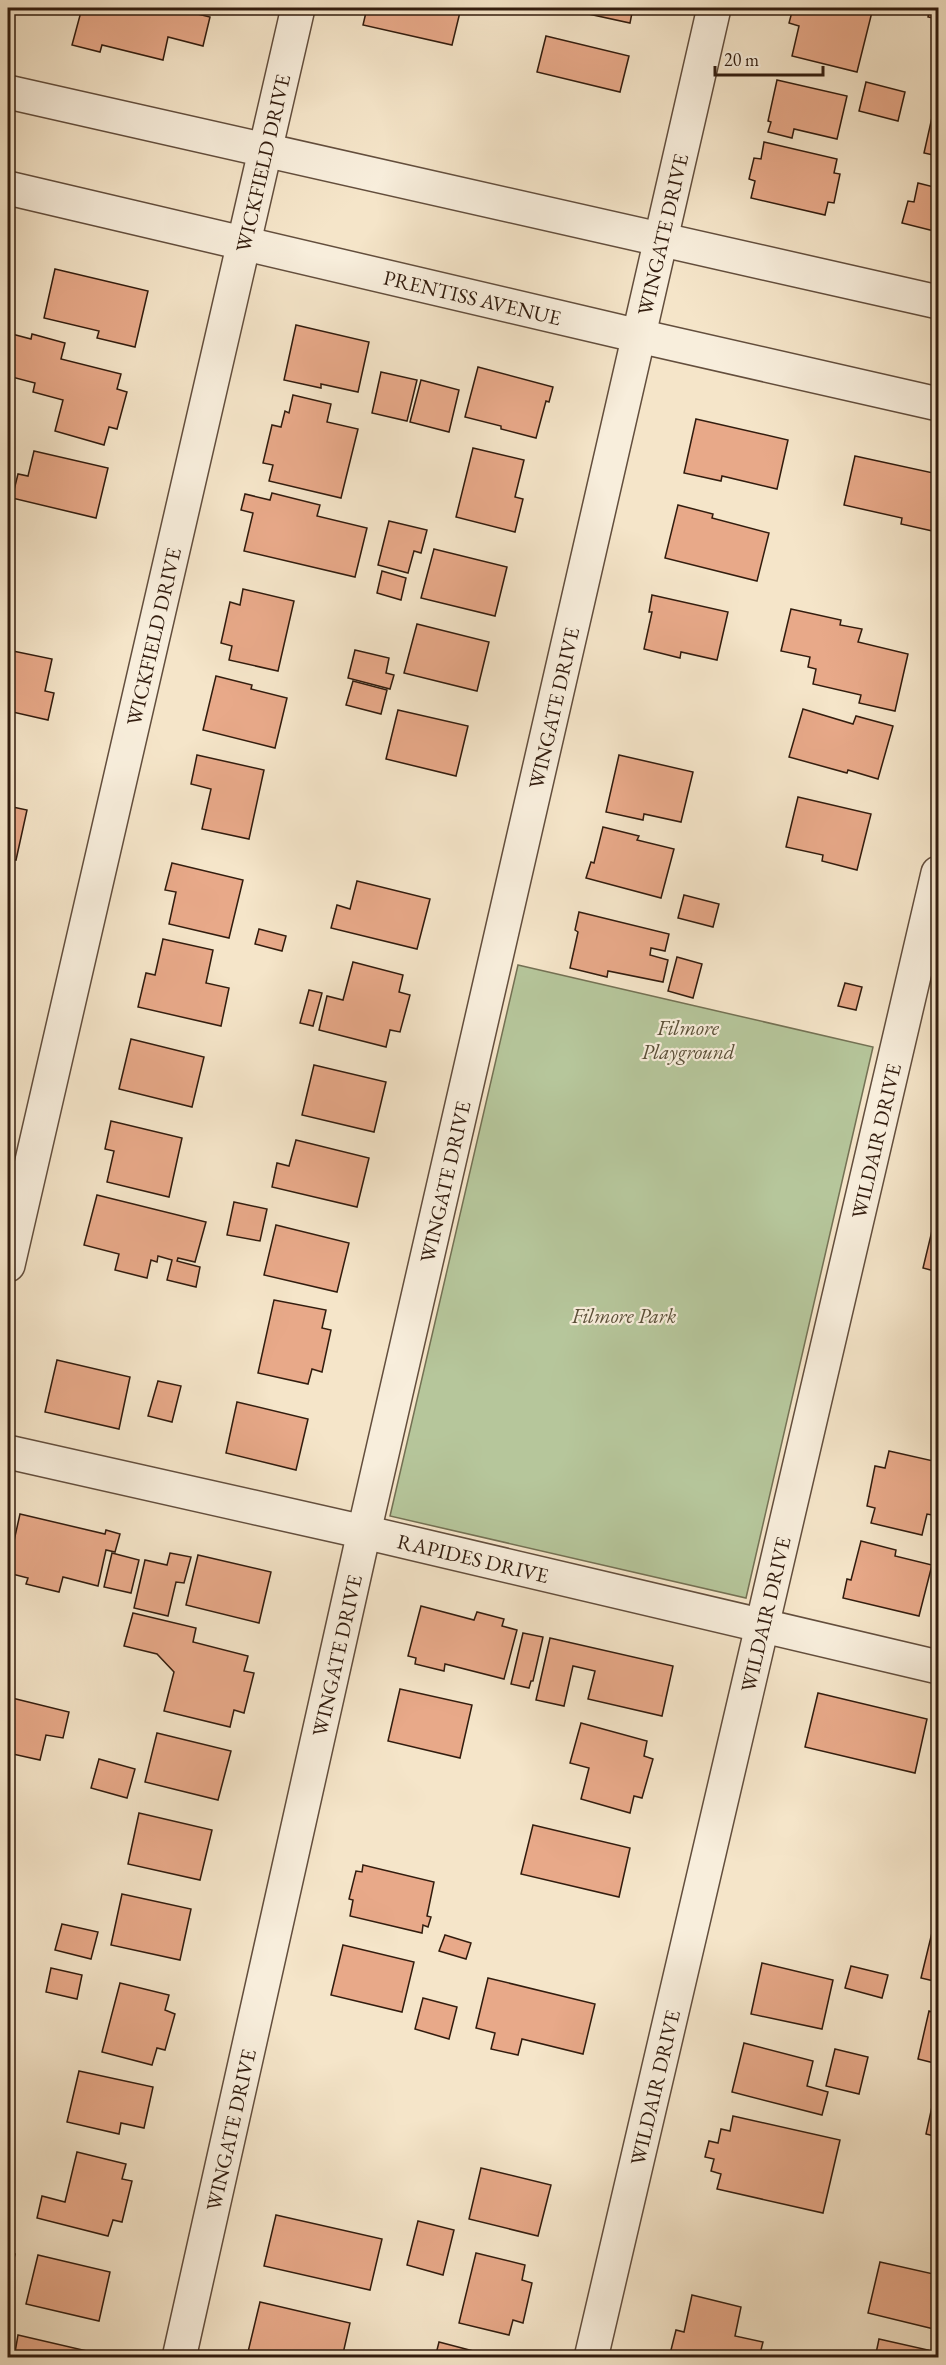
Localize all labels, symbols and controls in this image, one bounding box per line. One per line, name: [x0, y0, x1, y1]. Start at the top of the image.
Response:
scale bar: [715, 39, 823, 77]
text: 20 m: [724, 48, 759, 71]
street label: WICKFIELD DRIVE: [229, 71, 296, 254]
street label: WINGATE DRIVE: [630, 151, 694, 318]
street label: PRENTISS AVENUE: [381, 263, 564, 331]
street label: WICKFIELD DRIVE: [119, 545, 187, 728]
street label: WINGATE DRIVE: [522, 624, 585, 791]
park label: Filmore Playground: [641, 1014, 735, 1065]
street label: WILDAIR DRIVE: [844, 1060, 907, 1221]
street label: WINGATE DRIVE: [413, 1098, 476, 1265]
park label: Filmore Park: [571, 1302, 677, 1329]
street label: RAPIDES DRIVE: [395, 1527, 552, 1589]
street label: WILDAIR DRIVE: [734, 1534, 796, 1694]
street label: WINGATE DRIVE: [305, 1572, 368, 1739]
street label: WILDAIR DRIVE: [623, 2007, 685, 2168]
street label: WINGATE DRIVE: [199, 2046, 261, 2213]

